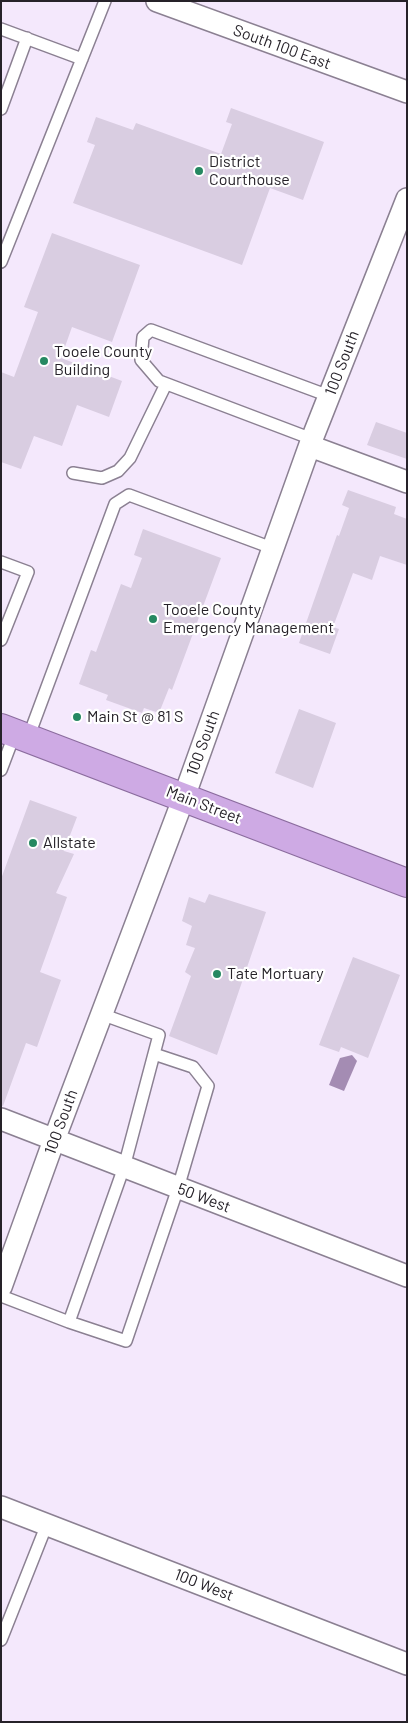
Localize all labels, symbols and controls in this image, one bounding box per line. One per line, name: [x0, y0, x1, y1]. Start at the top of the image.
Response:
street label: South 100 East: [231, 20, 333, 74]
place label: District Courthouse: [209, 152, 290, 190]
marker: District Courthouse: [193, 165, 205, 177]
street label: 100 South: [321, 328, 363, 398]
place label: Tooele County Building: [54, 342, 152, 380]
marker: Tooele County Building: [38, 355, 50, 367]
place label: Tooele County Emergency Management: [163, 600, 334, 638]
marker: Tooele County Emergency Management: [147, 613, 159, 625]
place label: Main St @ 81 S: [87, 707, 183, 727]
street label: 100 South: [182, 708, 224, 778]
marker: Main St @ 81 S: [71, 711, 83, 723]
street label: Main Street: [164, 782, 244, 828]
place label: Allstate: [43, 833, 96, 853]
marker: Allstate: [27, 837, 39, 849]
place label: Tate Mortuary: [227, 964, 324, 984]
marker: Tate Mortuary: [211, 968, 223, 980]
street label: 100 South: [40, 1087, 82, 1157]
street label: 50 West: [175, 1179, 233, 1217]
street label: 100 West: [172, 1565, 236, 1605]

